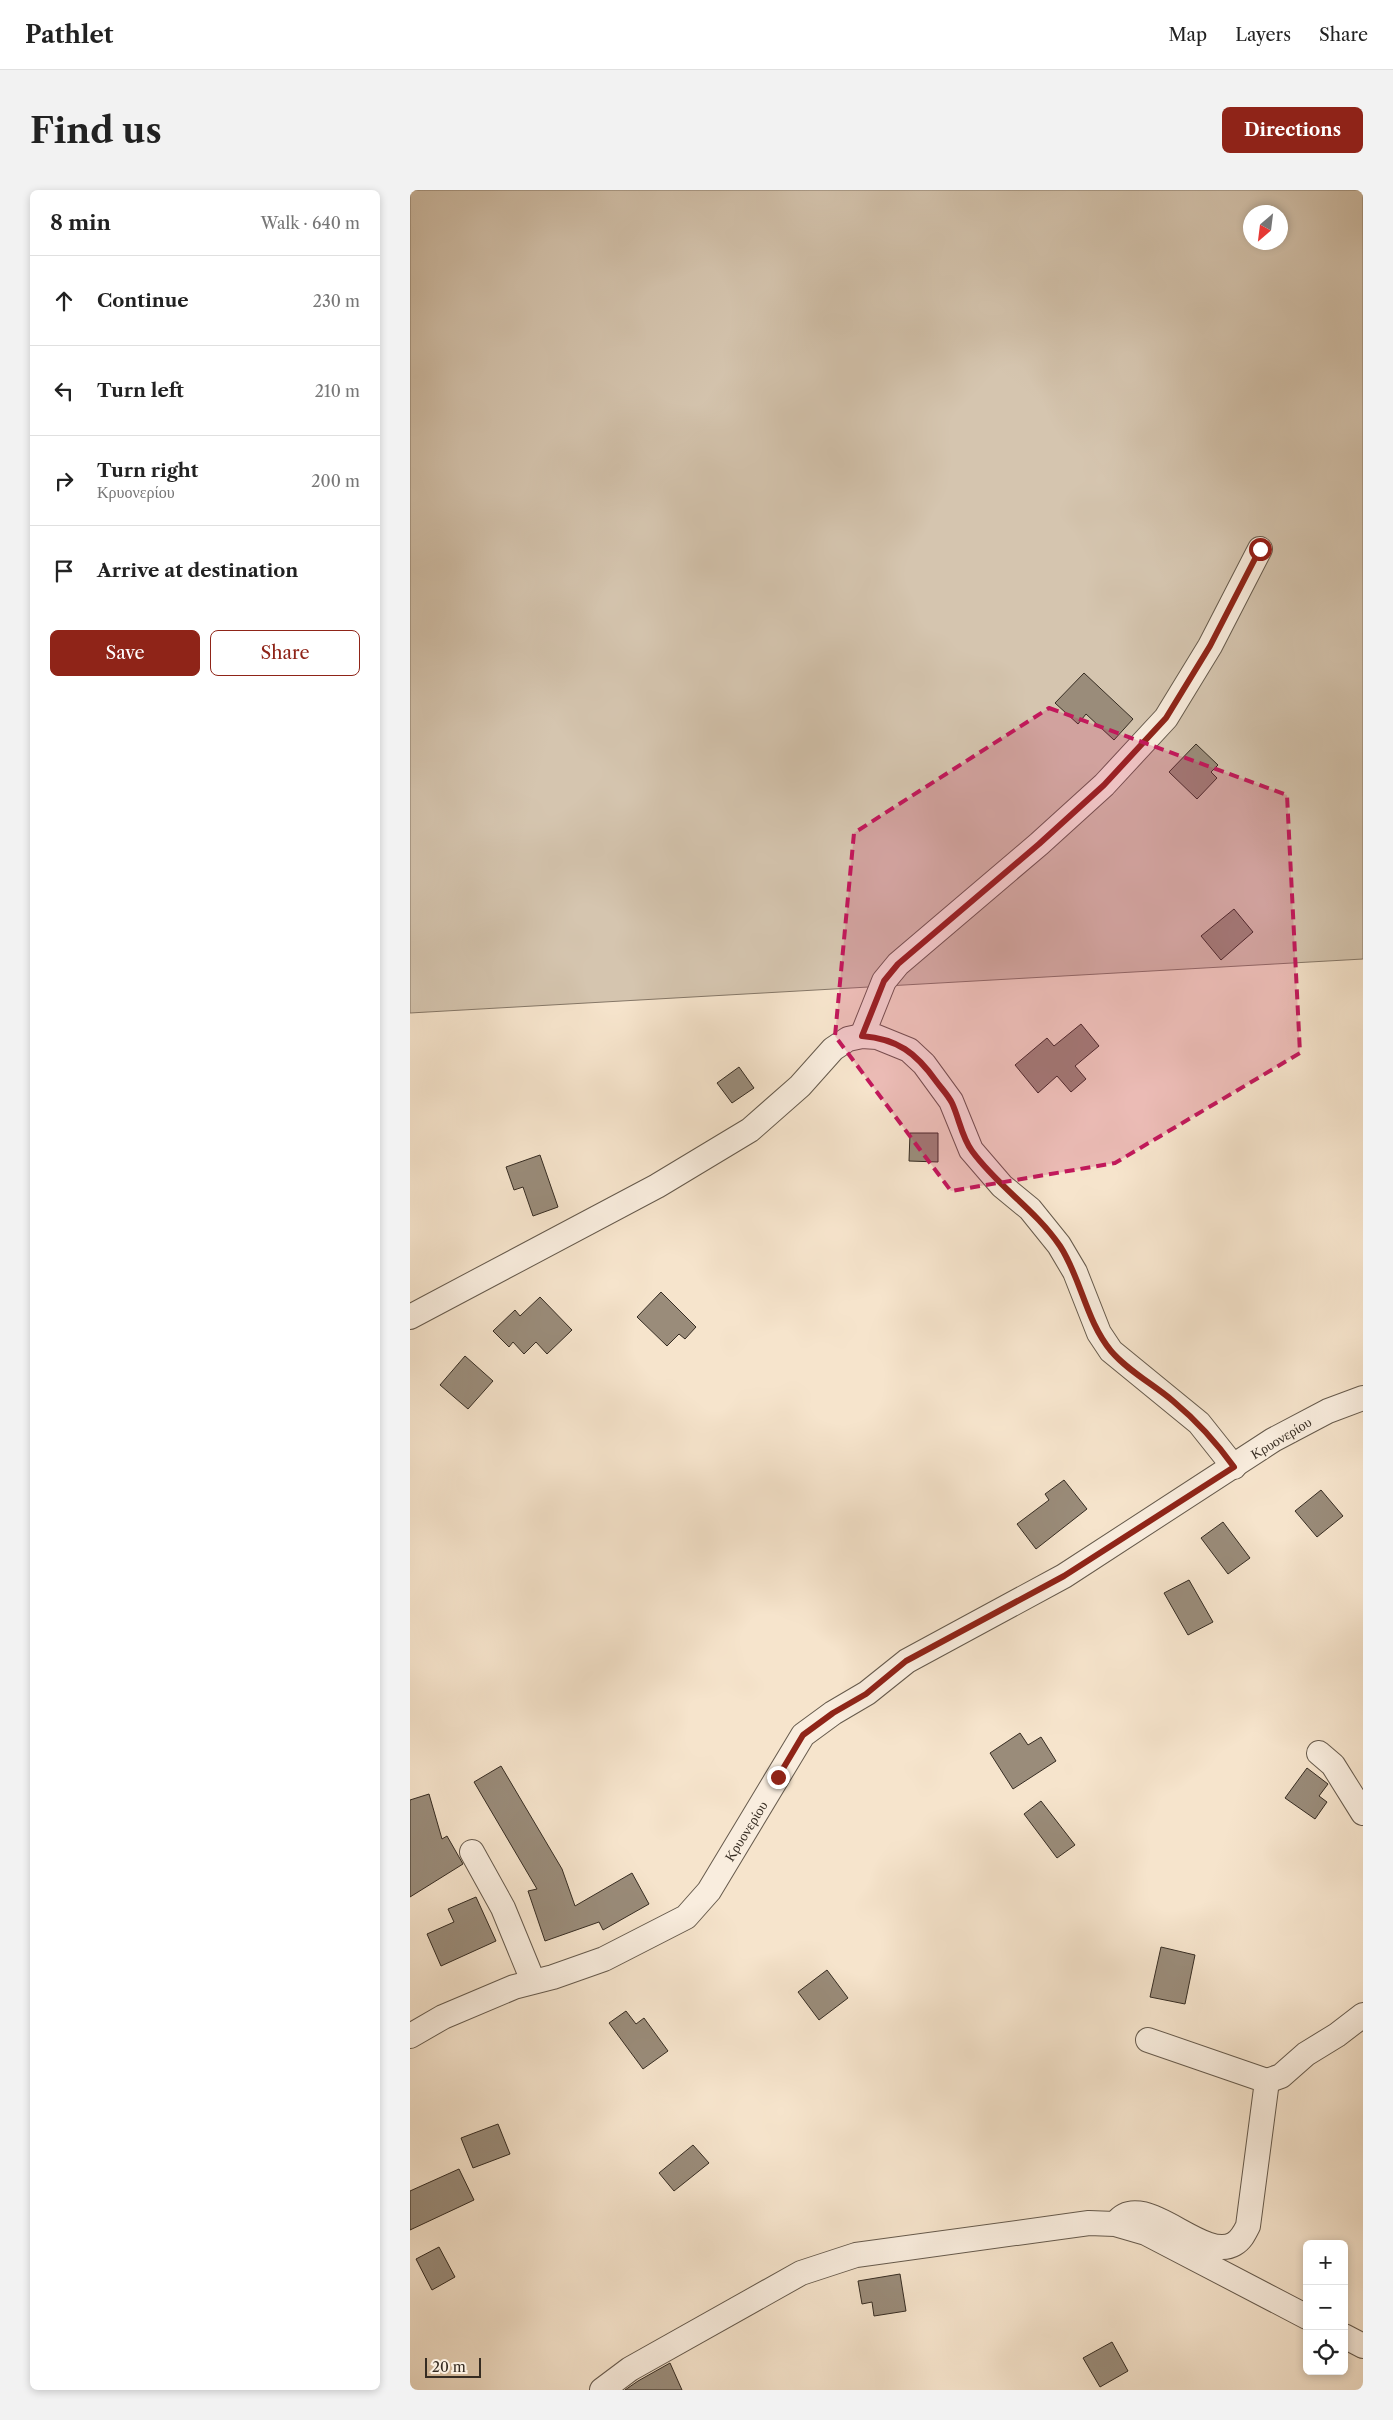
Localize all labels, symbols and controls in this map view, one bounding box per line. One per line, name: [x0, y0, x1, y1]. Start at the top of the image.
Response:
text: Pathlet: [25, 20, 113, 49]
text: Map: [1169, 24, 1207, 46]
text: Layers: [1235, 24, 1291, 46]
text: Share: [1319, 24, 1368, 46]
button: Directions: [1222, 107, 1363, 153]
text: Find us: [30, 109, 162, 152]
north arrow: [1243, 205, 1288, 250]
text: 8 min: [50, 210, 111, 235]
text: Walk · 640 m: [261, 213, 360, 233]
icon: ahead: [50, 287, 78, 315]
text: Continue: [97, 289, 189, 312]
text: 230 m: [313, 291, 360, 311]
icon: left: [50, 377, 78, 405]
text: Turn left: [97, 379, 184, 402]
text: 210 m: [315, 381, 360, 401]
text: Turn right: [97, 459, 198, 482]
icon: right: [50, 467, 78, 495]
text: 200 m: [311, 471, 360, 491]
text: Κρυονερίου: [97, 482, 175, 502]
route start: [1249, 538, 1272, 561]
icon: arrive: [50, 557, 78, 585]
text: Arrive at destination: [97, 559, 298, 582]
button: Save: [50, 630, 200, 676]
button: Share: [210, 630, 360, 676]
street label: Κρυονερίου: [1247, 1413, 1315, 1463]
route end: [767, 1766, 790, 1789]
street label: Κρυονερίου: [720, 1797, 772, 1865]
map controls: [1303, 2240, 1348, 2375]
button: +: [1303, 2240, 1348, 2285]
button: −: [1303, 2285, 1348, 2330]
button: locate: [1303, 2330, 1348, 2375]
scale bar: [425, 2355, 481, 2378]
text: 20 m: [432, 2358, 466, 2376]

